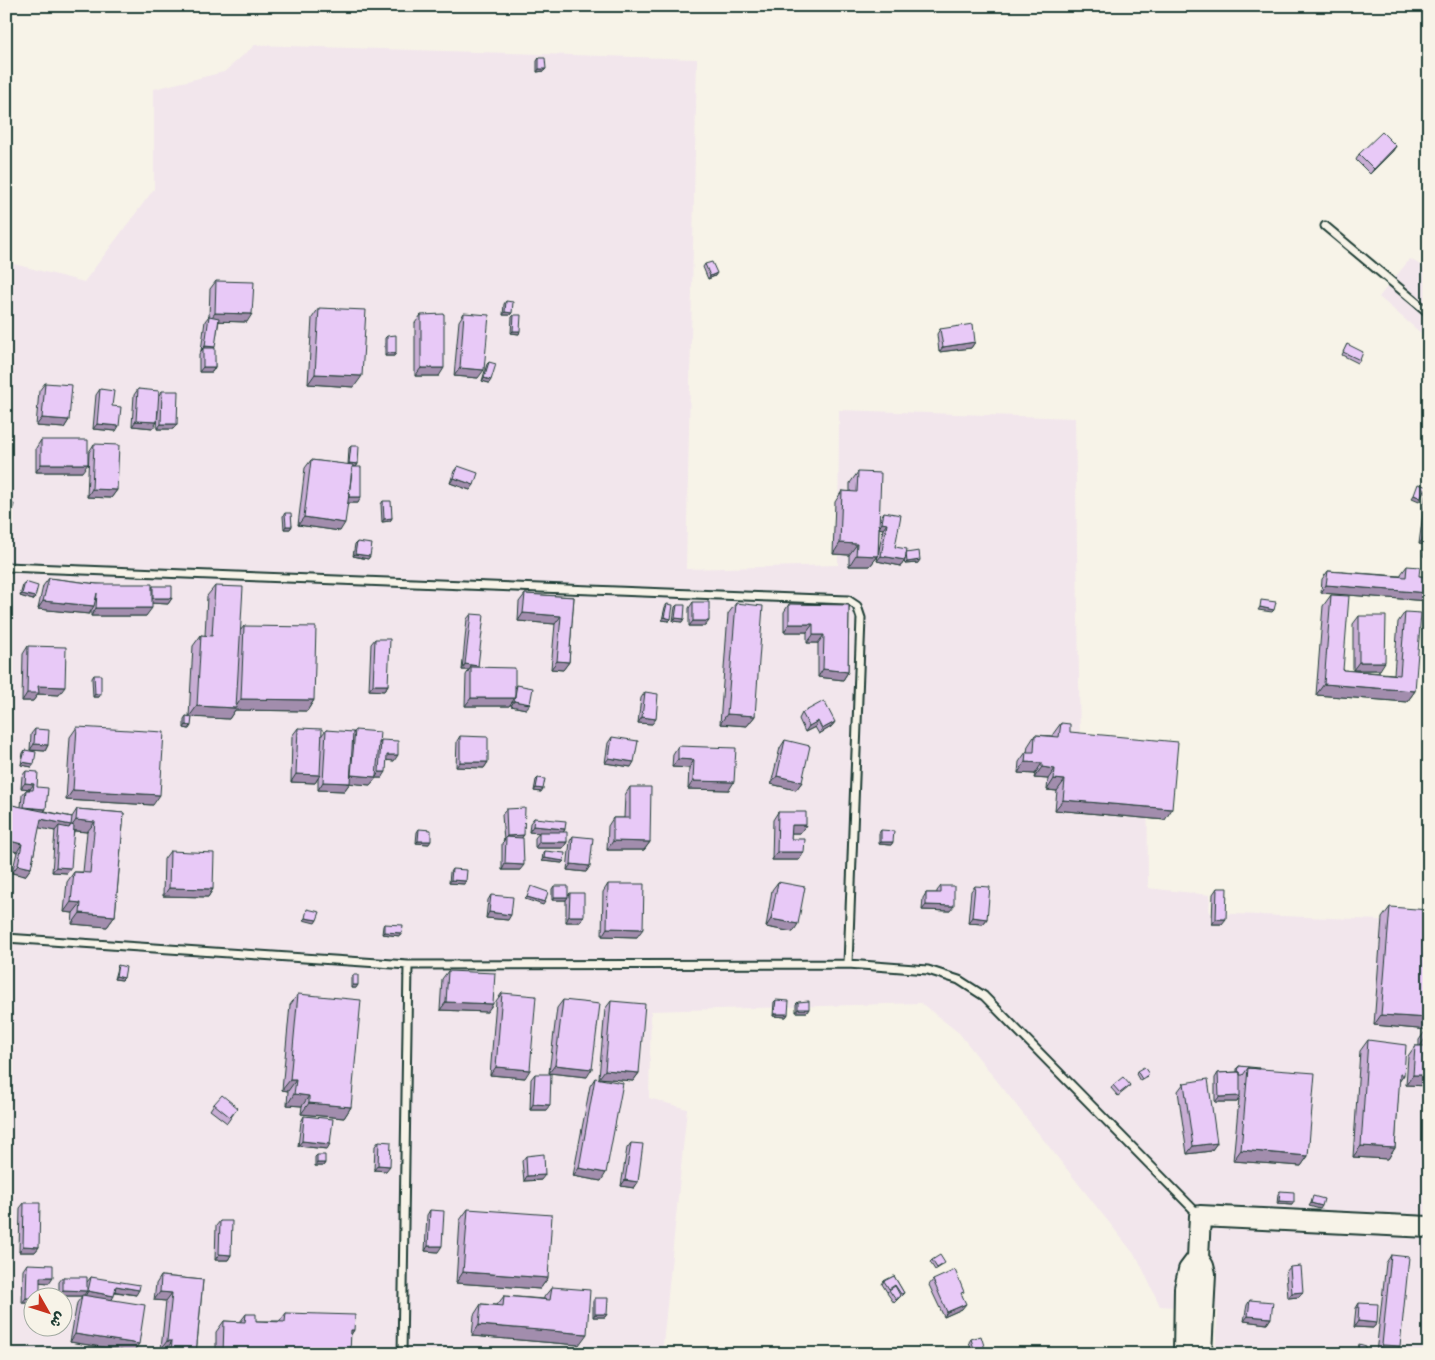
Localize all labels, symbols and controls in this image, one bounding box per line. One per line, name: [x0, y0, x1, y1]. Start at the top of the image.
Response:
north arrow: [22, 1288, 72, 1338]
text: ش: [44, 1307, 70, 1332]

